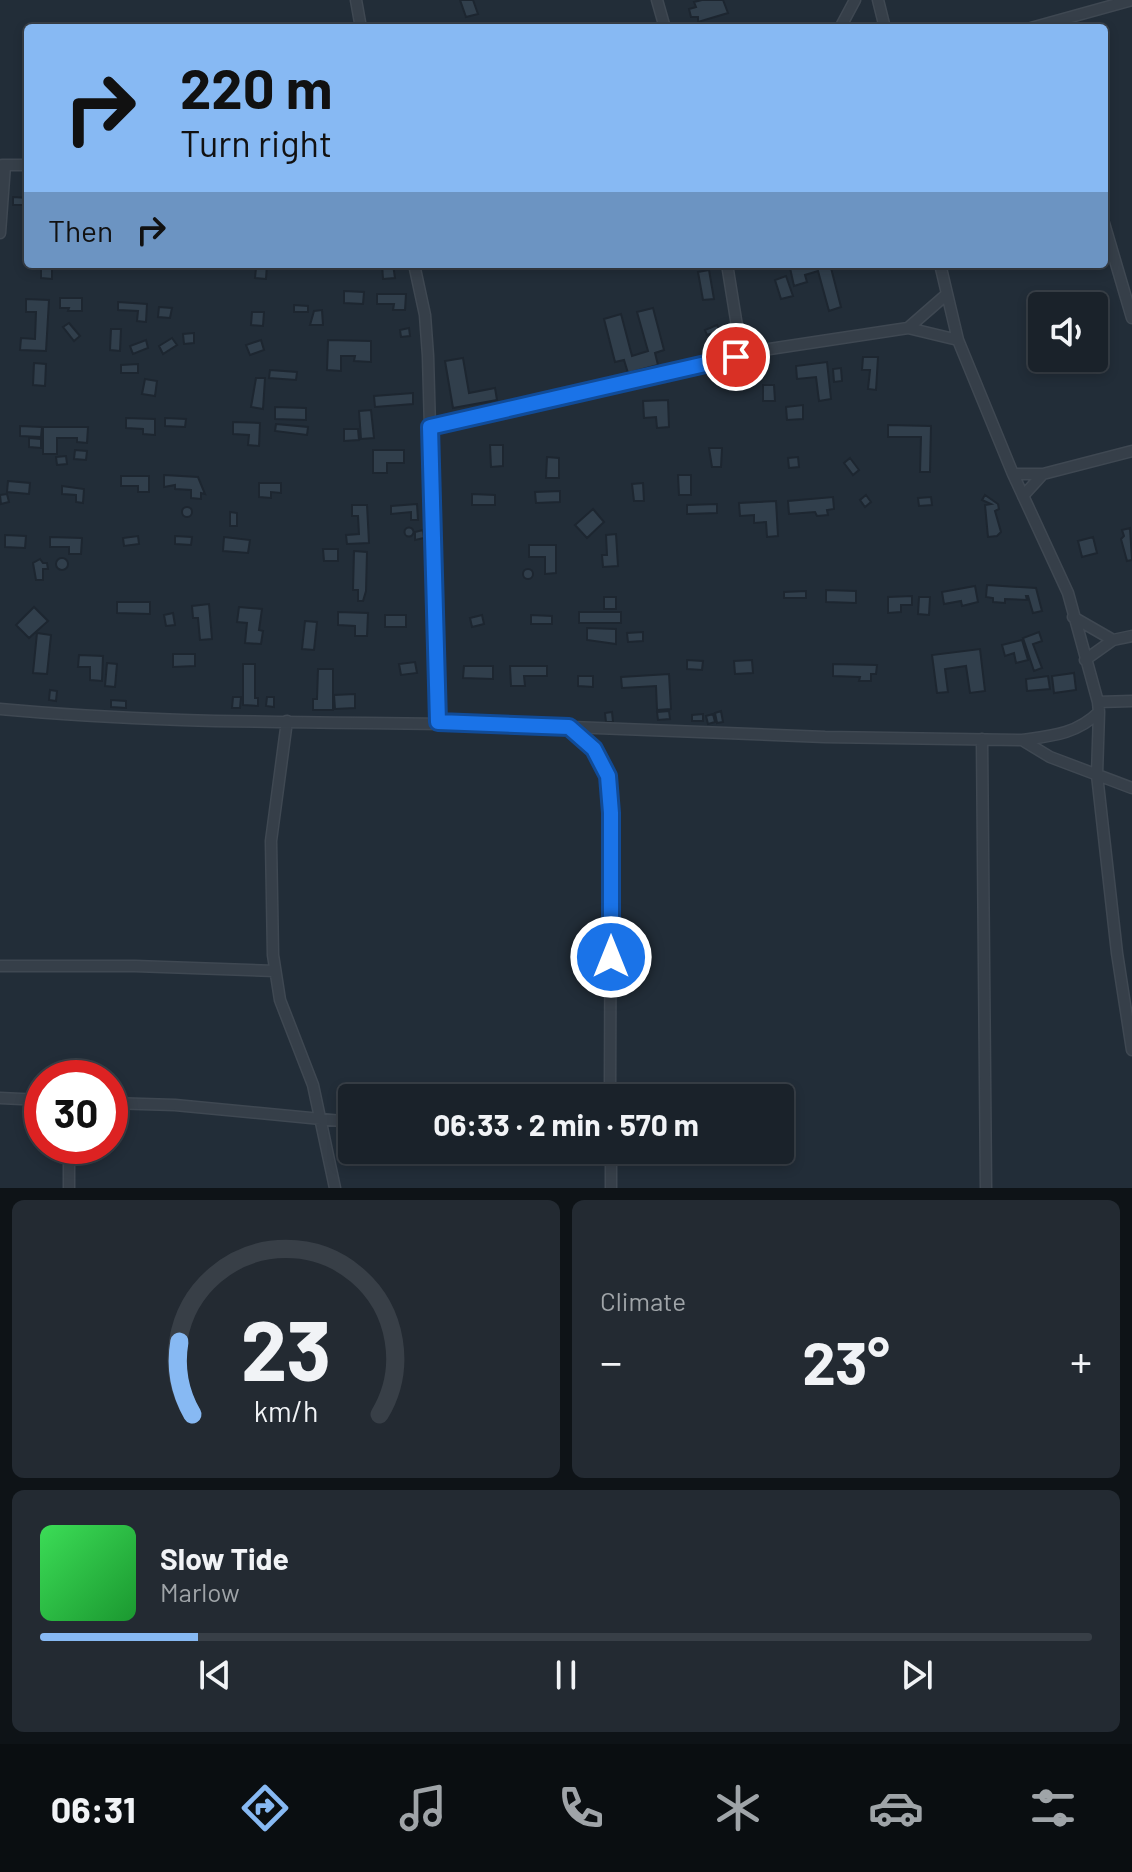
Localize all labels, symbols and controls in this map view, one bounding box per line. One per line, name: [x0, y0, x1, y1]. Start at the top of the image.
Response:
text: 220 m: [180, 53, 333, 120]
icon: right: [48, 56, 152, 160]
text: Turn right: [180, 121, 332, 164]
icon: right: [129, 208, 173, 252]
text: Then: [48, 212, 113, 248]
map controls: [1028, 292, 1108, 372]
button: sound: [1028, 292, 1108, 372]
pin: [702, 323, 770, 391]
icon: arrive: [714, 335, 758, 379]
position arrow: [569, 915, 653, 999]
speed limit sign: 30: [24, 1060, 128, 1164]
text: 06:33 · 2 min · 570 m: [433, 1106, 699, 1142]
text: Climate: [600, 1285, 686, 1316]
text: 23: [241, 1298, 331, 1398]
text: 23°: [802, 1325, 890, 1397]
text: −: [600, 1334, 622, 1387]
text: +: [1070, 1334, 1092, 1387]
text: km/h: [254, 1393, 318, 1428]
text: Slow Tide: [160, 1540, 289, 1576]
text: Marlow: [160, 1576, 240, 1607]
icon: previous: [193, 1653, 237, 1697]
icon: pause: [544, 1653, 588, 1697]
icon: next: [895, 1653, 939, 1697]
icon: directions: [237, 1780, 293, 1836]
icon: music: [395, 1780, 451, 1836]
icon: phone: [553, 1780, 609, 1836]
icon: climate: [710, 1780, 766, 1836]
icon: car: [868, 1780, 924, 1836]
icon: filters: [1025, 1780, 1081, 1836]
text: 06:31: [51, 1787, 136, 1830]

